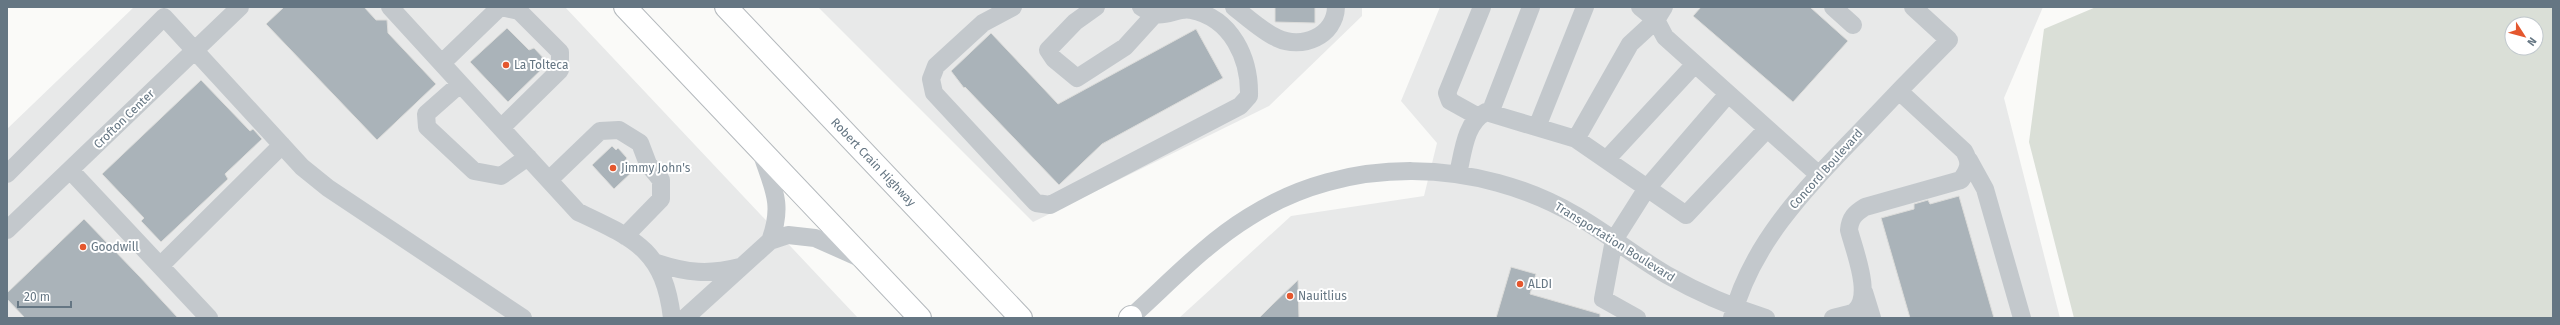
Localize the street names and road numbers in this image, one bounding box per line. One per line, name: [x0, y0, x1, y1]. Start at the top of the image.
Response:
street label: Crofton Center: [91, 86, 157, 151]
street label: Robert Crain Highway: [828, 115, 918, 209]
street label: Concord Boulevard: [1786, 126, 1866, 212]
street label: Transportation Boulevard: [1553, 199, 1677, 285]

